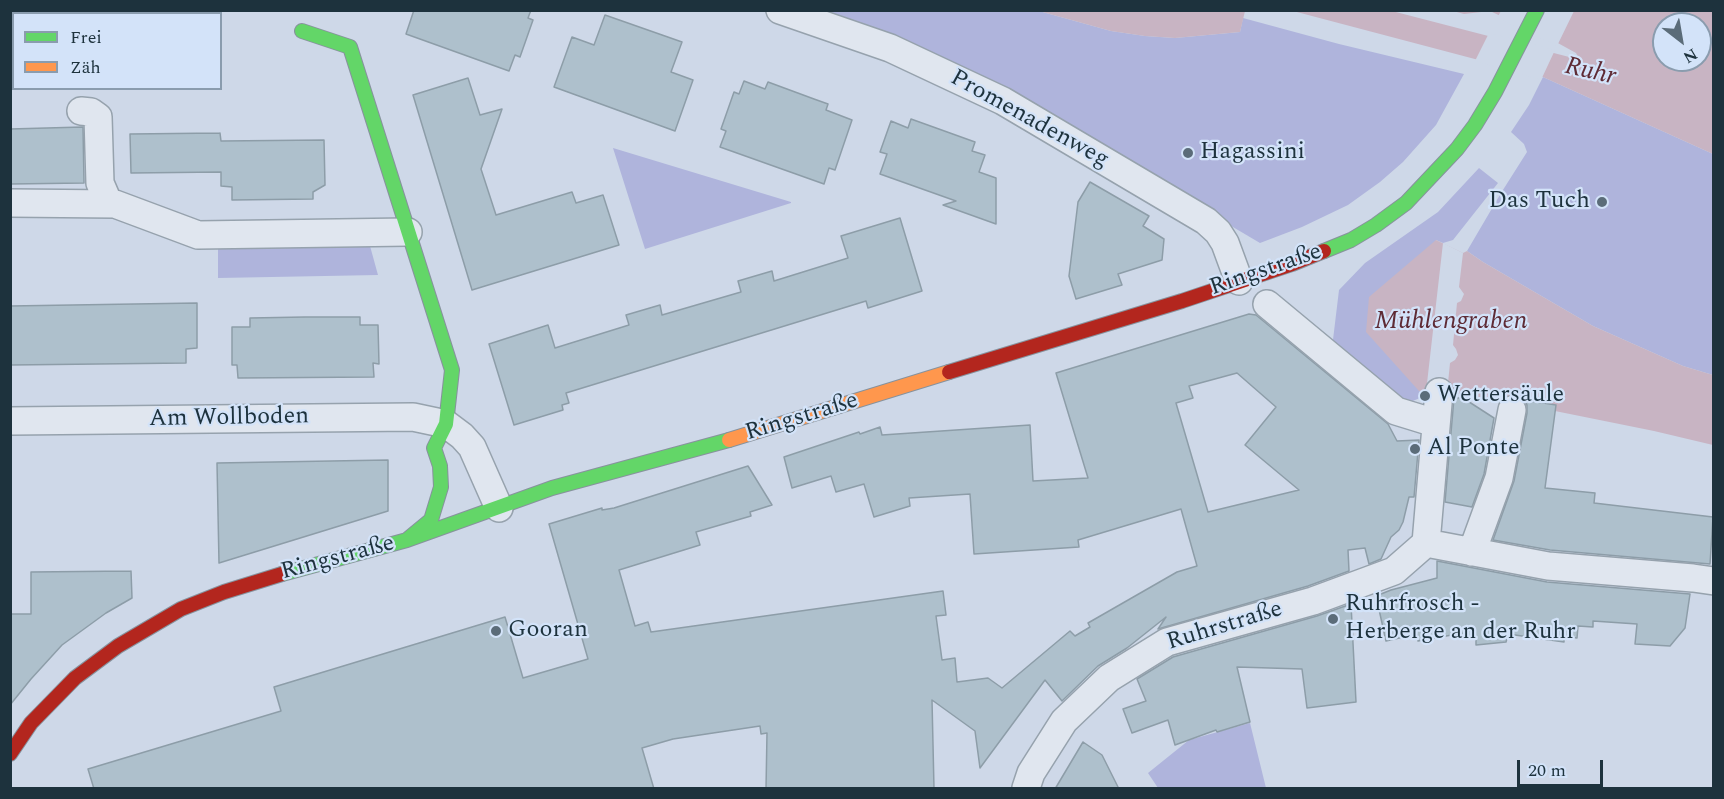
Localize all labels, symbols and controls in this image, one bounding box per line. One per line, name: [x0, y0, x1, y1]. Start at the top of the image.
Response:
legend: [12, 12, 222, 90]
north arrow: [1652, 12, 1712, 72]
text: Frei: [70, 24, 102, 51]
text: N: [1678, 42, 1702, 69]
water label: Ruhr: [1561, 52, 1619, 94]
text: Zäh: [70, 54, 101, 81]
street label: Promenadenweg: [945, 65, 1113, 175]
place label: Hagassini: [1200, 139, 1305, 167]
marker: Hagassini: [1181, 146, 1195, 160]
place label: Das Tuch: [1488, 188, 1590, 216]
marker: Das Tuch: [1595, 195, 1609, 209]
street label: Ringstraße: [1206, 238, 1326, 304]
water label: Mühlengraben: [1374, 307, 1528, 339]
place label: Wettersäule: [1437, 382, 1564, 410]
street label: Ringstraße: [742, 387, 862, 449]
marker: Wettersäule: [1418, 389, 1432, 403]
street label: Am Wollboden: [149, 403, 309, 435]
place label: Al Ponte: [1427, 435, 1520, 463]
marker: Al Ponte: [1408, 442, 1422, 456]
street label: Ringstraße: [278, 530, 398, 588]
place label: Ruhrfrosch - Herberge an der Ruhr: [1345, 591, 1576, 647]
street label: Ruhrstraße: [1164, 596, 1286, 658]
marker: Ruhrfrosch - Herberge an der Ruhr: [1326, 612, 1340, 626]
place label: Gooran: [508, 617, 588, 645]
marker: Gooran: [489, 624, 503, 638]
scale bar: [1520, 748, 1606, 786]
text: 20 m: [1528, 757, 1566, 784]

